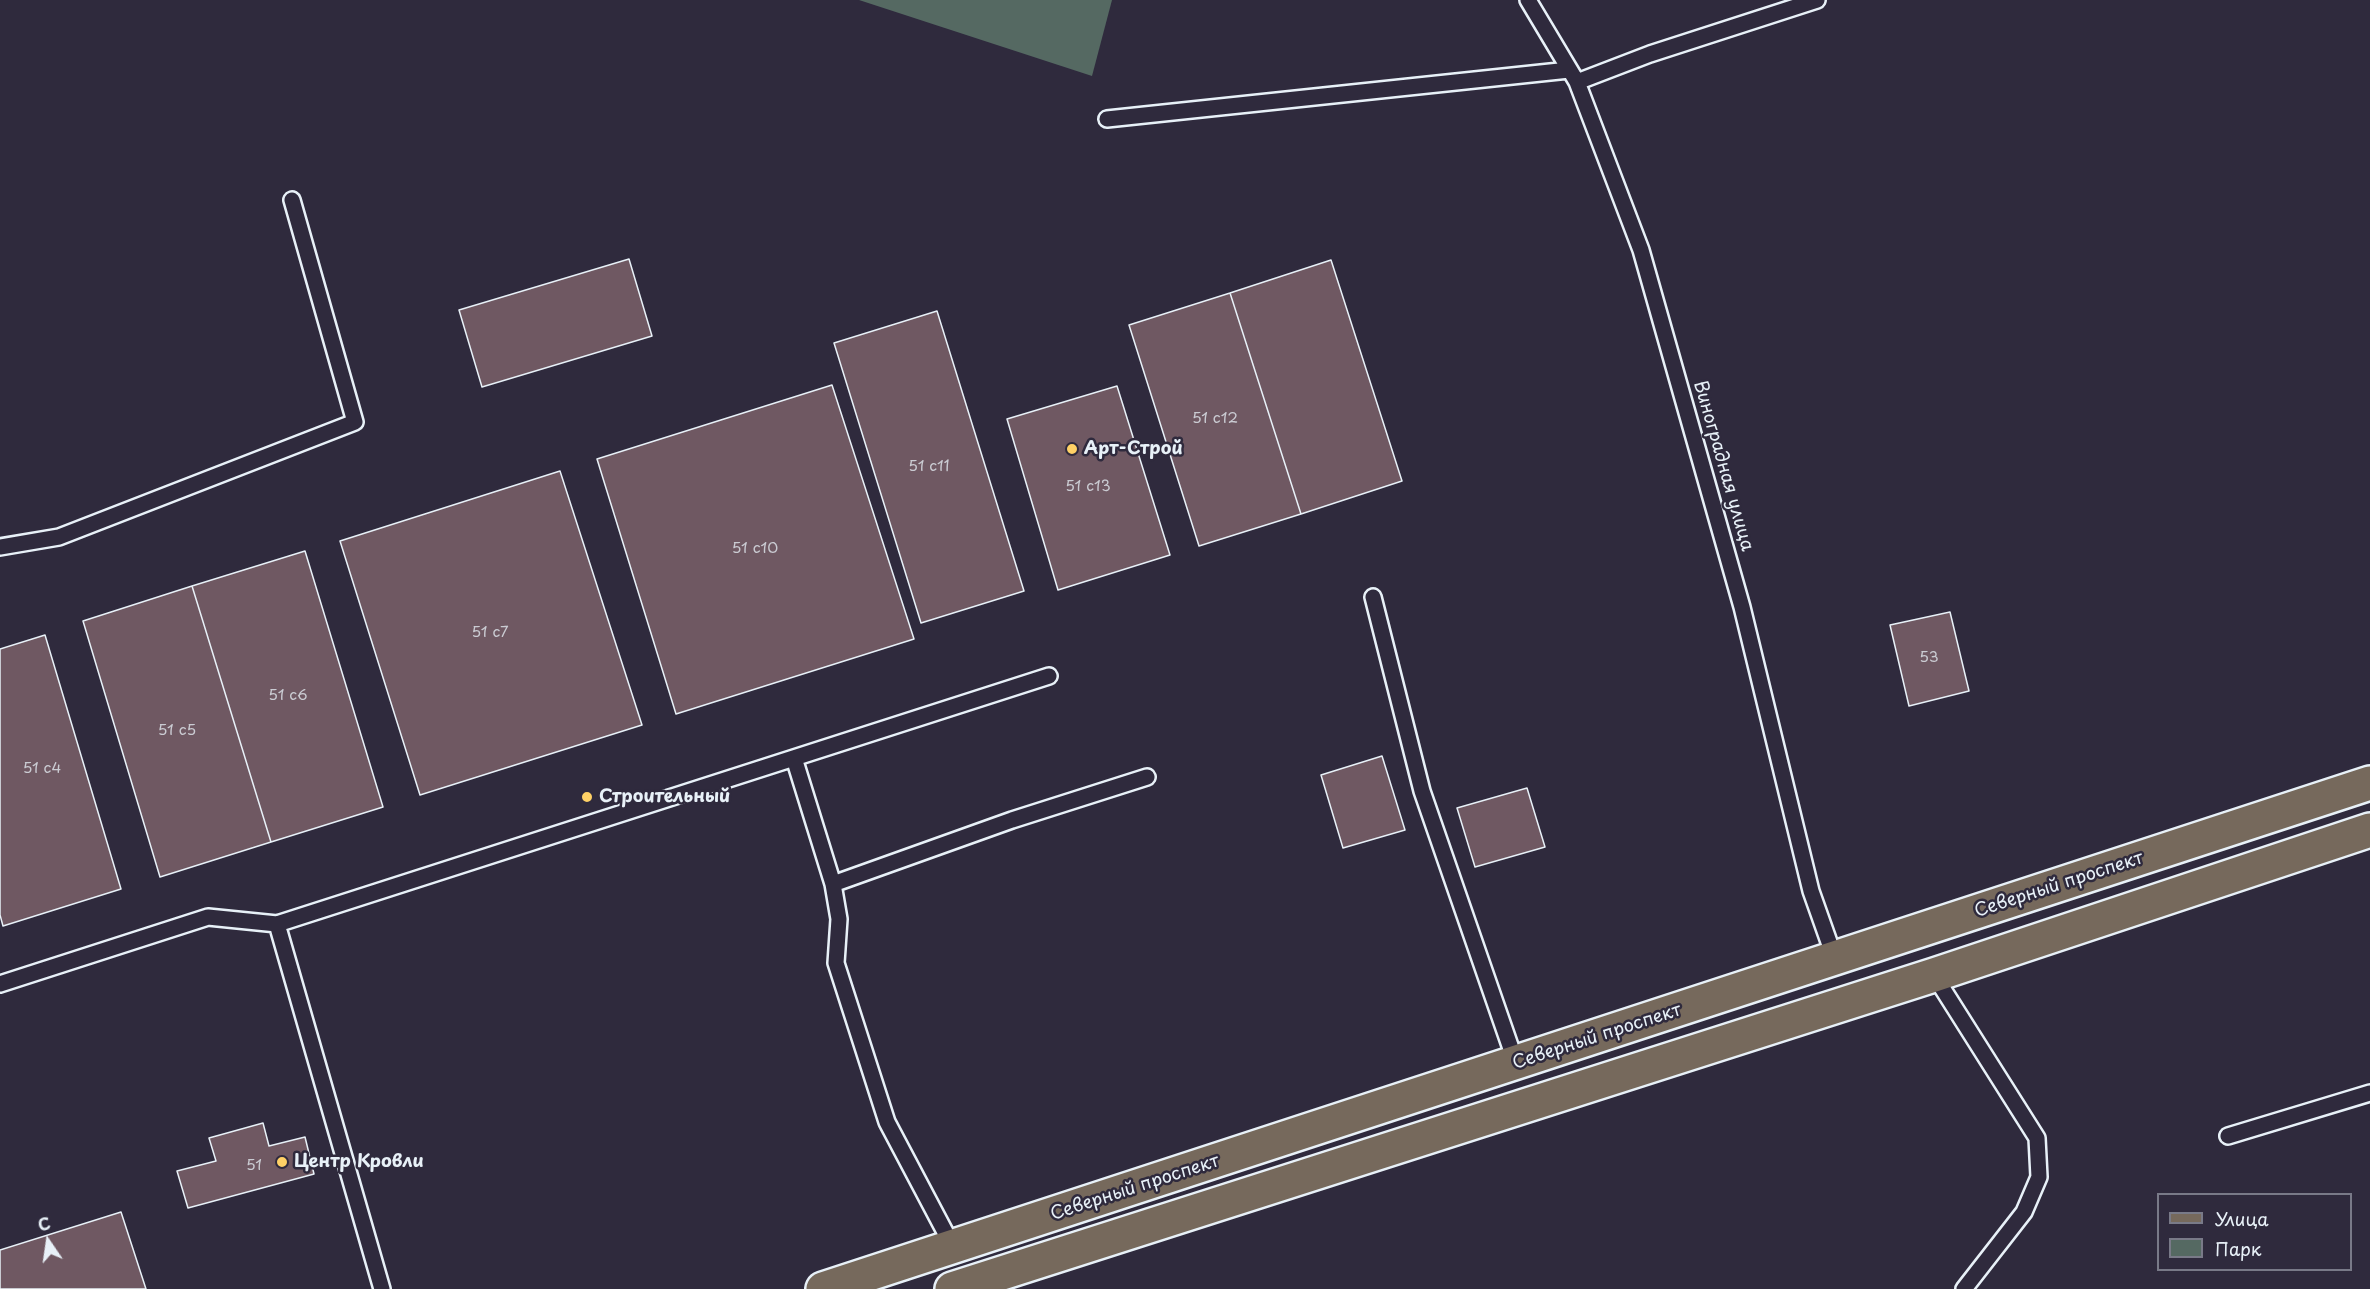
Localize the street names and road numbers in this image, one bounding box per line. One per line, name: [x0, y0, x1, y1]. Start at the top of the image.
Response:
street label: Виноградная улица: [1688, 378, 1758, 554]
street label: Северный проспект: [1972, 848, 2146, 922]
street label: Северный проспект: [1510, 1000, 1684, 1074]
street label: Северный проспект: [1048, 1151, 1222, 1225]

